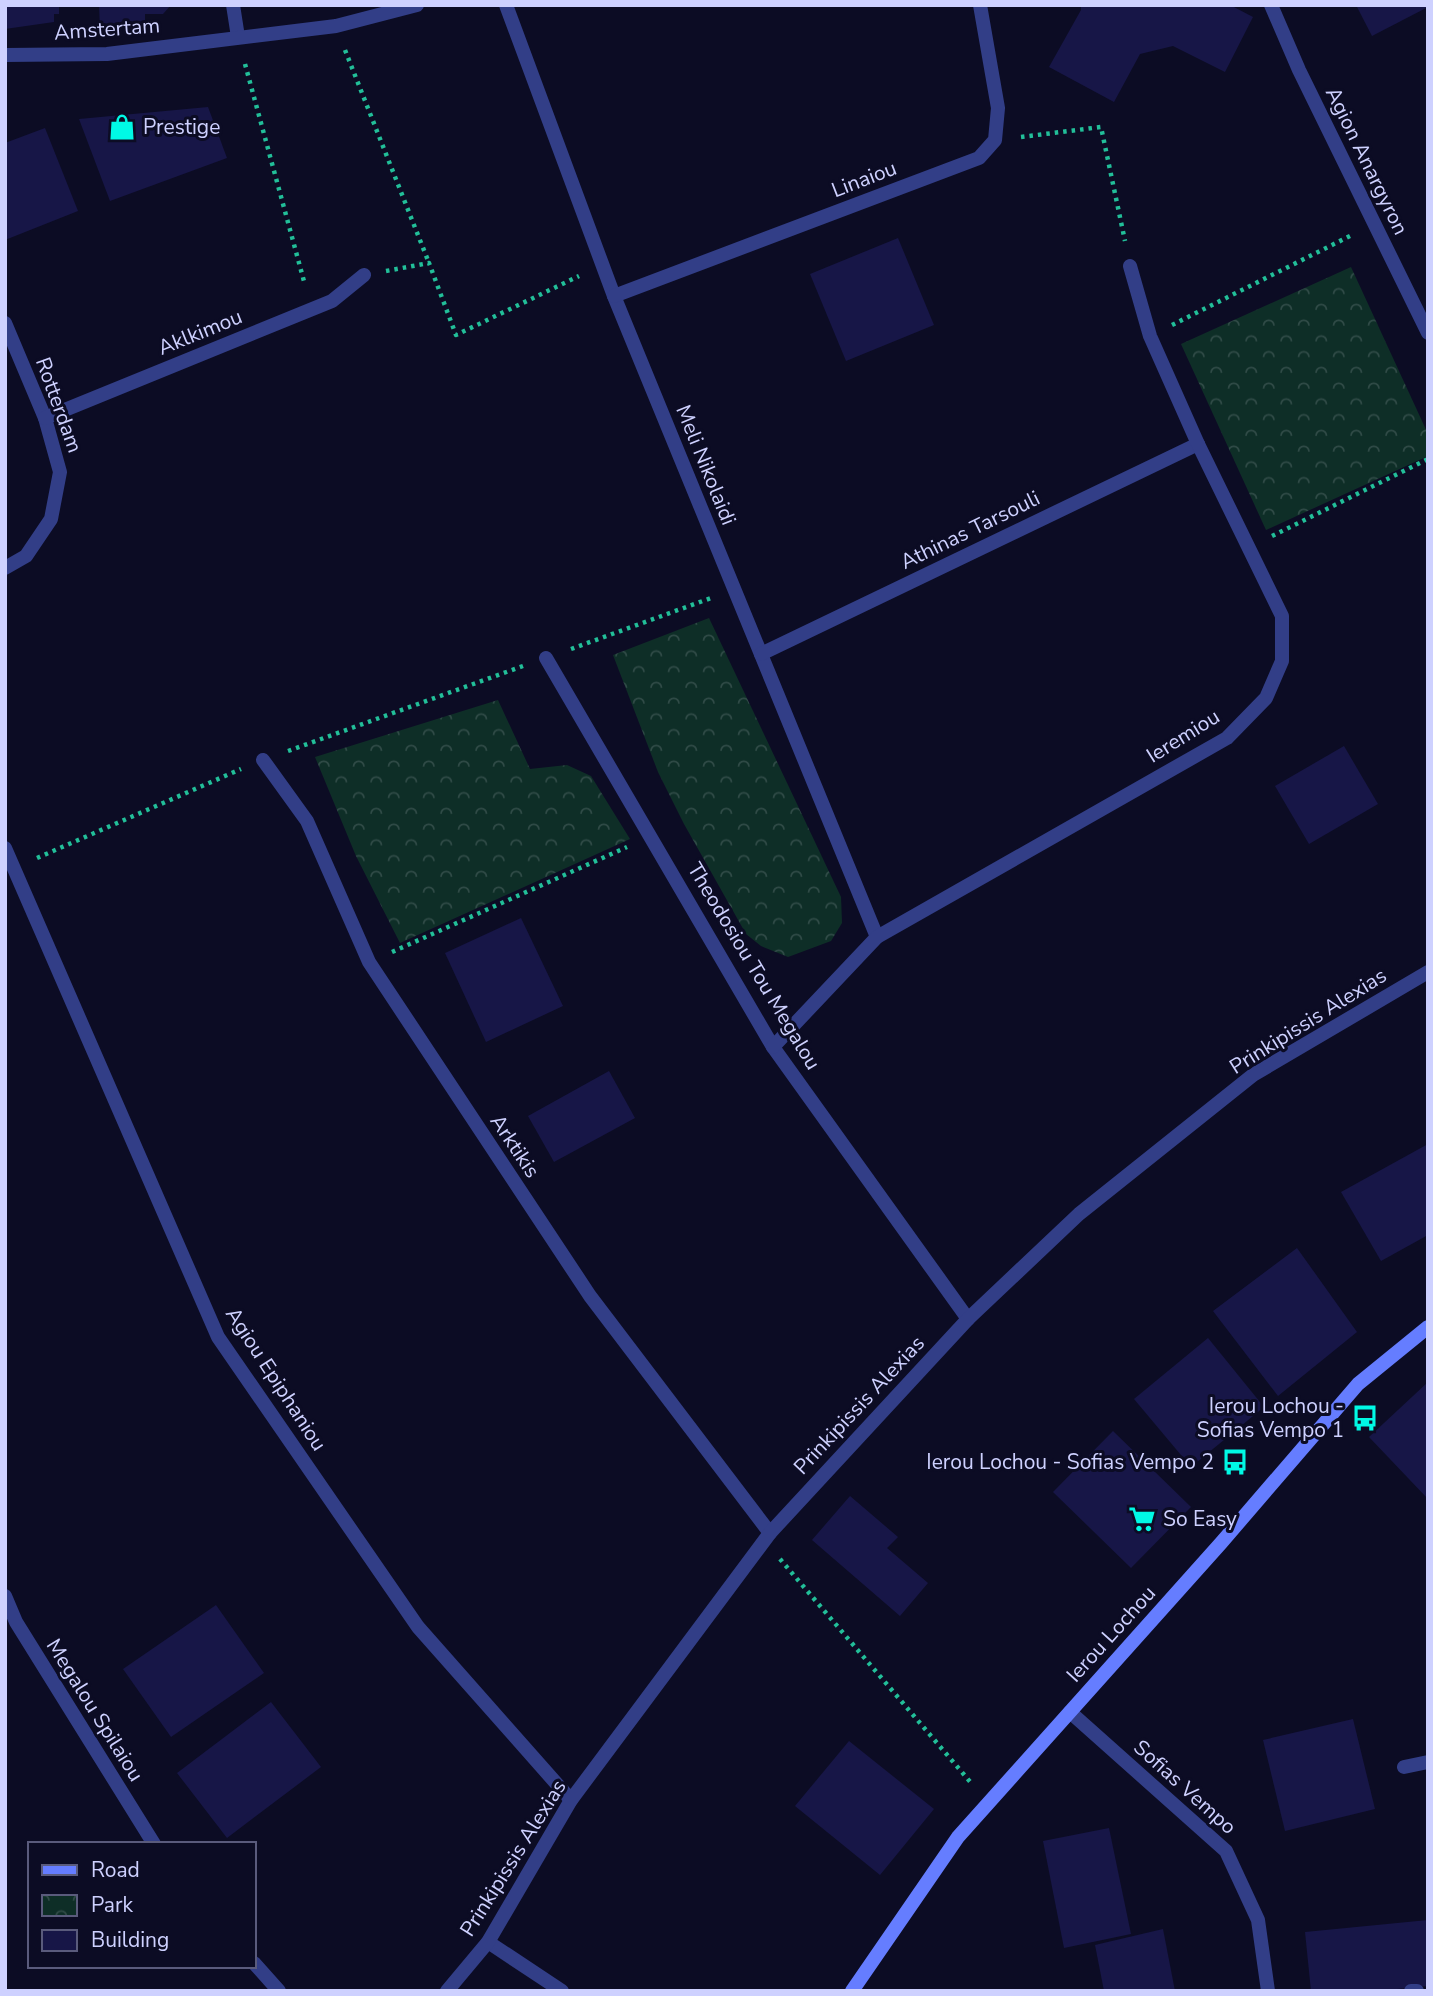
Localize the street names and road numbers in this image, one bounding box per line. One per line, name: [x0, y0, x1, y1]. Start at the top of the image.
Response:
street label: Amstertam: [53, 11, 161, 47]
street label: Agion Anargyron: [1319, 82, 1415, 240]
street label: Linaiou: [827, 154, 901, 204]
street label: Aklkimou: [154, 302, 246, 362]
street label: Rotterdam: [29, 353, 89, 457]
street label: Meli Nikolaidi: [669, 401, 743, 529]
street label: Athinas Tarsouli: [896, 484, 1044, 576]
street label: Ieremiou: [1141, 703, 1225, 769]
street label: Theodosiou Tou Megalou: [681, 857, 827, 1075]
street label: Prinkipissis Alexias: [1224, 961, 1392, 1081]
street label: Arktikis: [484, 1109, 546, 1183]
street label: Agiou Epiphaniou: [219, 1302, 333, 1456]
street label: Prinkipissis Alexias: [787, 1330, 931, 1480]
street label: Ierou Lochou: [1060, 1580, 1162, 1688]
street label: Megalou Spilaiou: [40, 1633, 150, 1787]
street label: Sofias Vempo: [1128, 1733, 1242, 1841]
street label: Prinkipissis Alexias: [453, 1774, 573, 1942]

